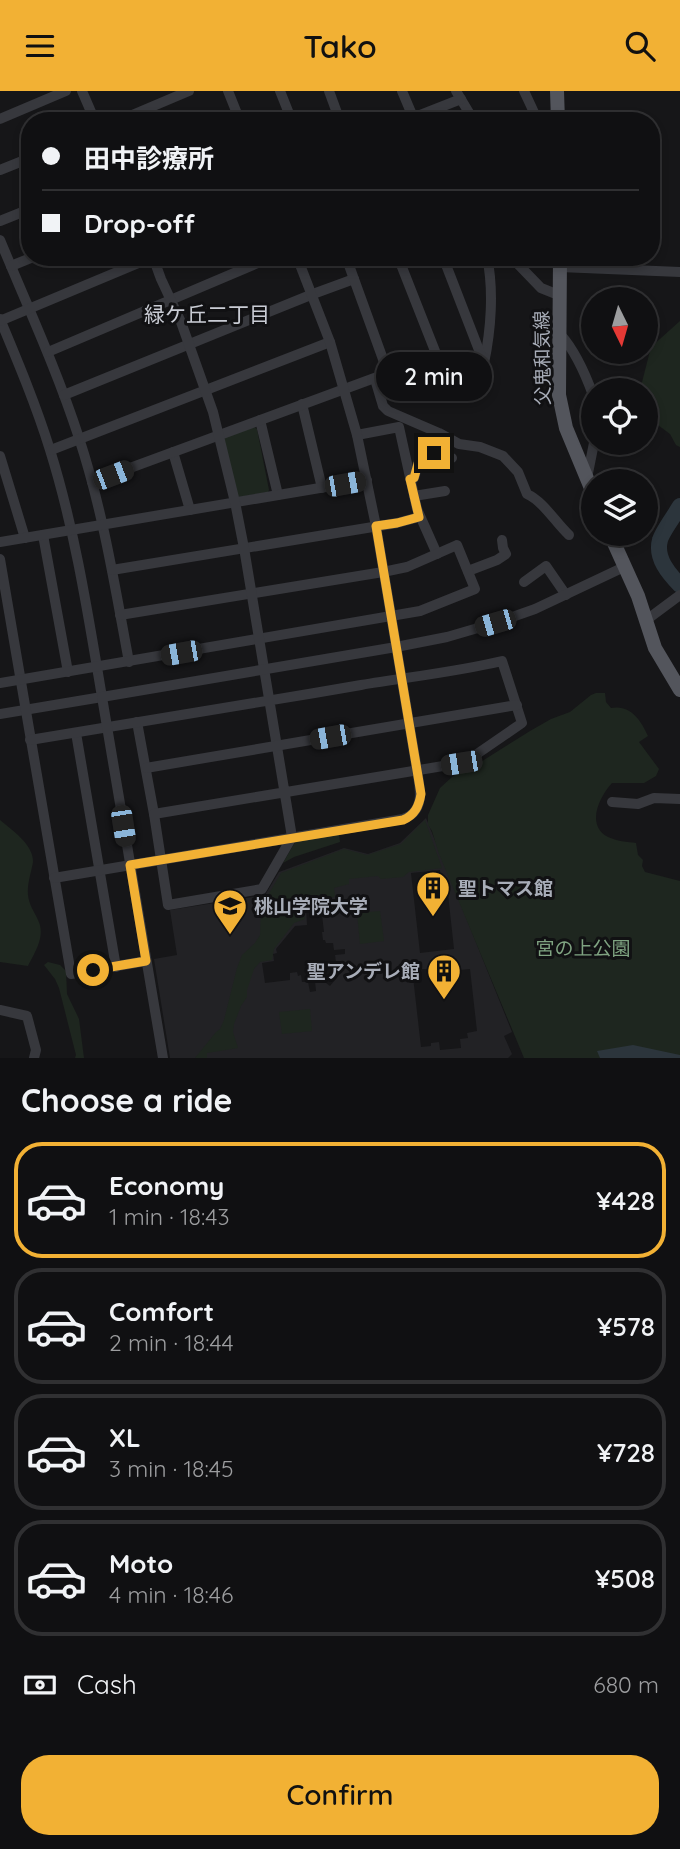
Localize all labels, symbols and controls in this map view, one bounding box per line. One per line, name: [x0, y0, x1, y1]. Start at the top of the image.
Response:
text: Tako: [303, 26, 377, 66]
icon: menu: [21, 27, 59, 65]
icon: search: [621, 27, 659, 65]
text: 田中診療所: [84, 142, 214, 175]
text: Drop-off: [84, 207, 195, 240]
north arrow: [581, 287, 658, 364]
map controls: [581, 287, 658, 546]
district label: 緑ケ丘二丁目: [144, 301, 270, 327]
street label: 父鬼和気線: [529, 310, 555, 406]
callout: 2 min: [376, 351, 492, 401]
text: 2 min: [404, 362, 464, 391]
button: locate: [581, 378, 658, 455]
route end: [418, 437, 450, 469]
car: [90, 458, 137, 492]
button: layers: [581, 469, 658, 546]
car: [323, 470, 368, 498]
car: [472, 607, 519, 639]
car: [159, 639, 204, 667]
car: [308, 723, 353, 751]
car: [439, 749, 484, 777]
car: [110, 804, 137, 848]
building icon: 聖トマス館: [414, 869, 452, 918]
place label: 聖トマス館: [458, 876, 553, 900]
school or university icon: 桃山学院大学: [211, 887, 249, 936]
place label: 桃山学院大学: [254, 894, 368, 918]
park label: 宮の上公園: [535, 936, 631, 960]
building icon: 聖アンデレ館: [425, 952, 463, 1001]
route start: [77, 954, 109, 986]
place label: 聖アンデレ館: [307, 959, 420, 983]
text: Choose a ride: [21, 1080, 233, 1120]
icon: car: [25, 1169, 88, 1232]
text: Economy: [109, 1169, 224, 1202]
text: ¥428: [596, 1184, 655, 1217]
text: 1 min · 18:43: [109, 1202, 229, 1231]
icon: car: [25, 1295, 88, 1358]
text: Comfort: [109, 1295, 214, 1328]
text: ¥578: [597, 1310, 655, 1343]
text: 2 min · 18:44: [109, 1328, 234, 1357]
icon: car: [25, 1421, 88, 1484]
text: XL: [109, 1421, 141, 1454]
text: ¥728: [597, 1436, 655, 1469]
text: 3 min · 18:45: [109, 1454, 234, 1483]
icon: car: [25, 1547, 88, 1610]
text: Moto: [109, 1547, 173, 1580]
text: ¥508: [595, 1562, 655, 1595]
text: 4 min · 18:46: [109, 1580, 233, 1609]
icon: cash: [21, 1666, 59, 1704]
text: Cash: [77, 1668, 137, 1701]
text: 680 m: [593, 1670, 659, 1699]
button: Confirm: [21, 1755, 659, 1835]

